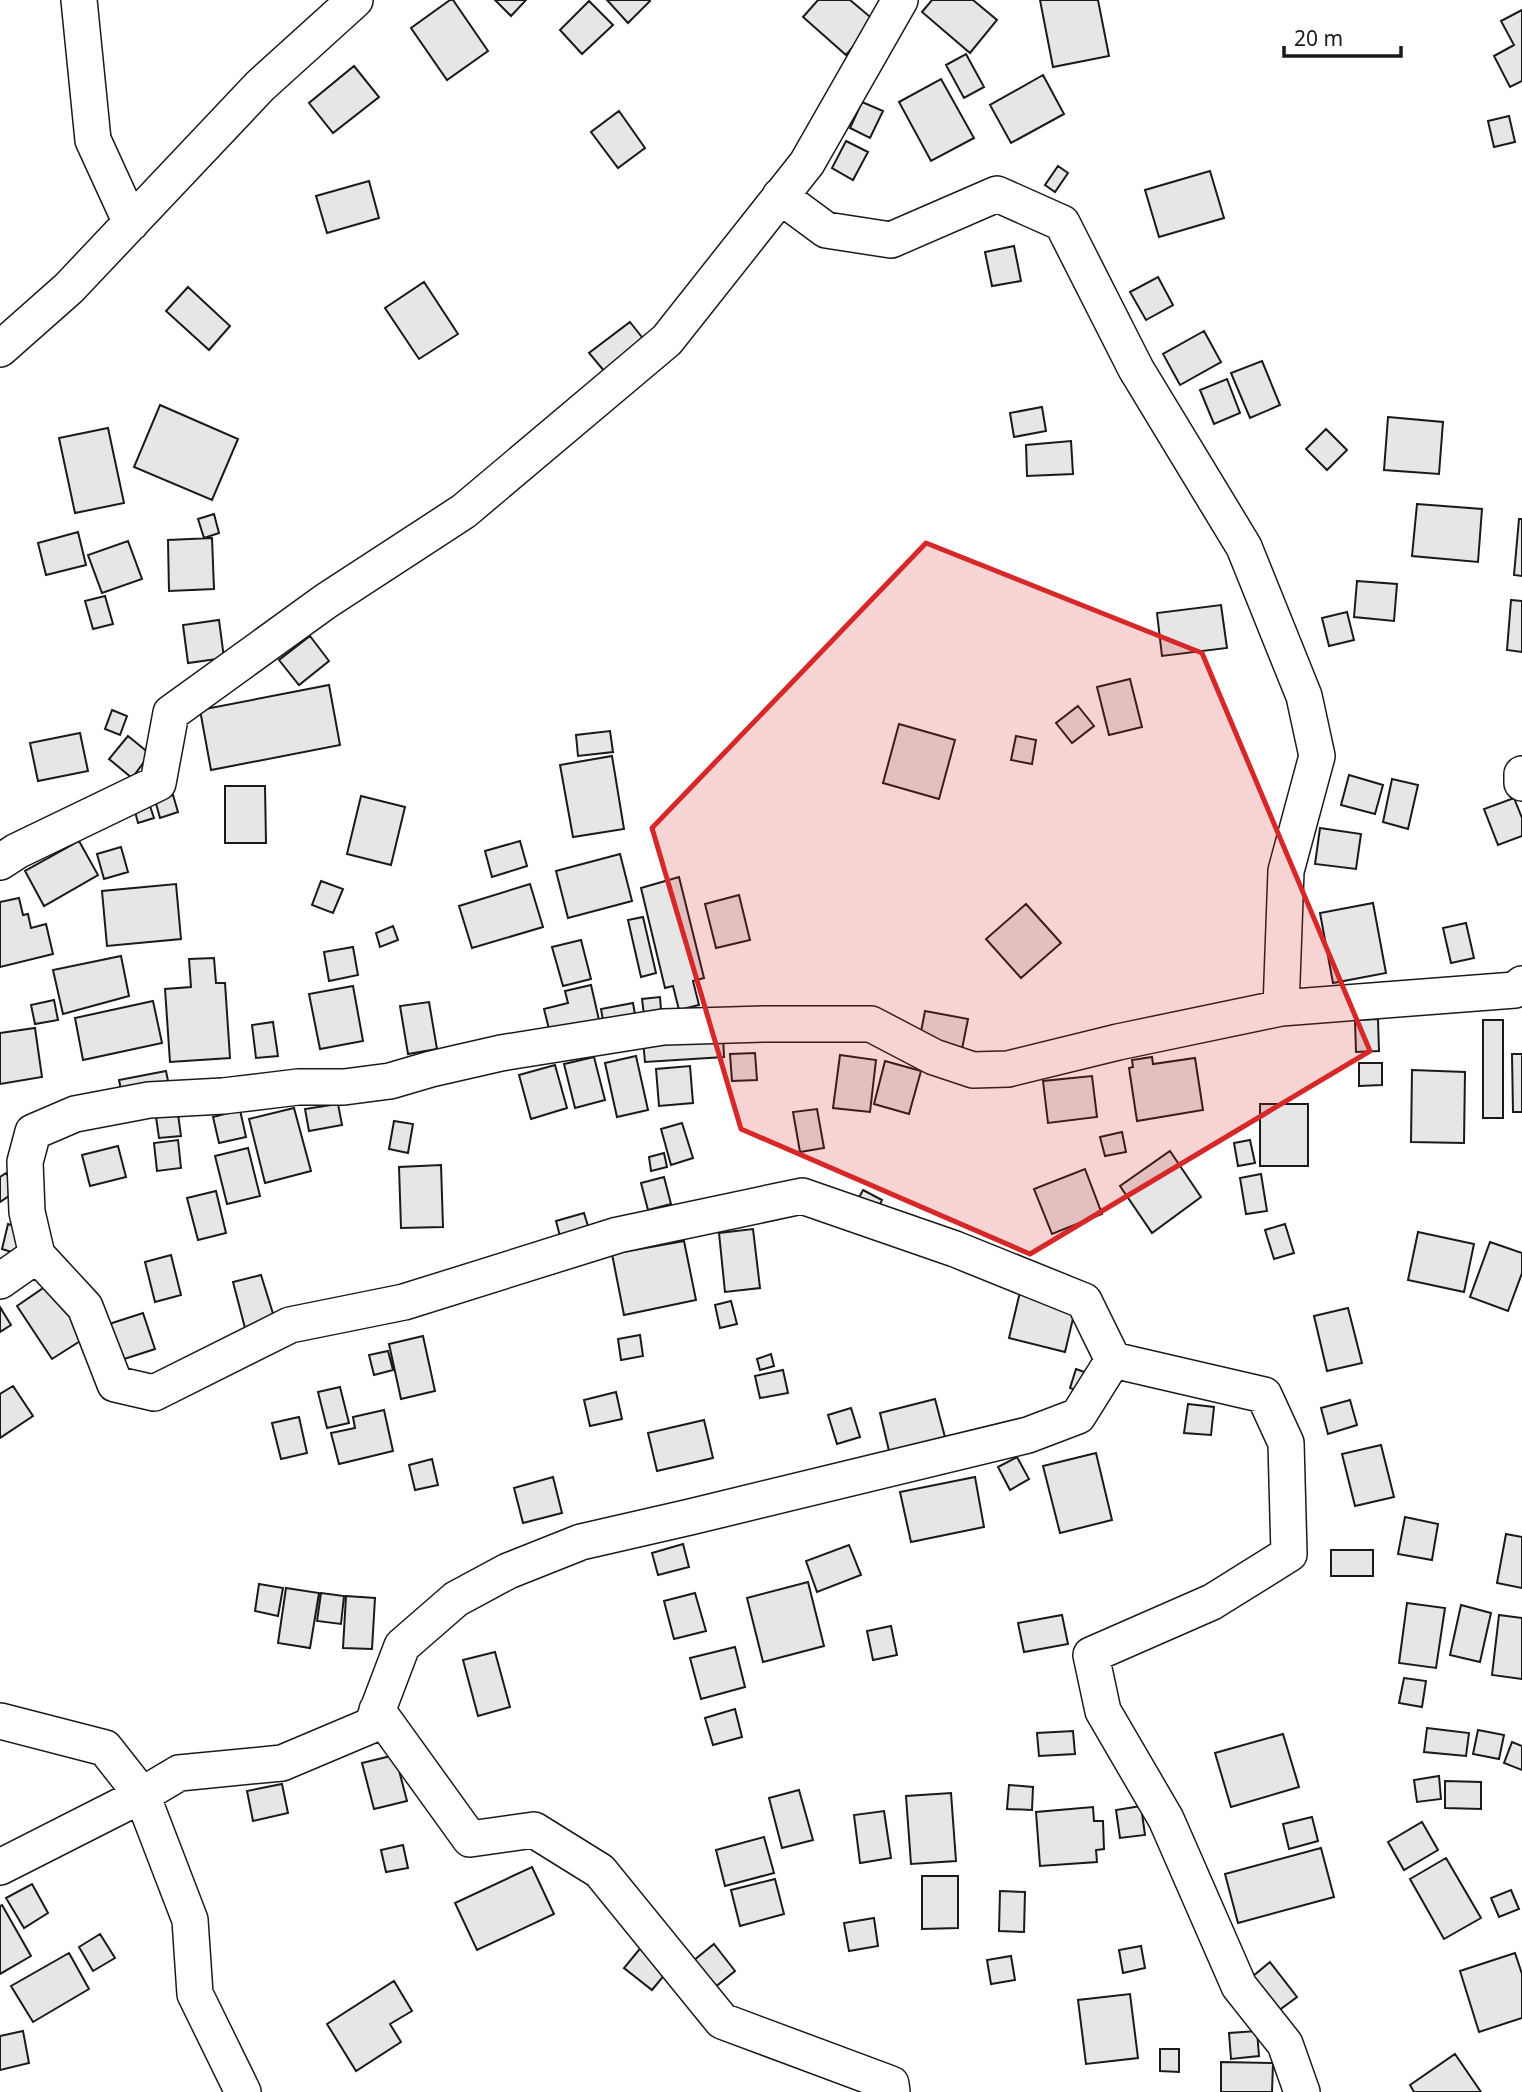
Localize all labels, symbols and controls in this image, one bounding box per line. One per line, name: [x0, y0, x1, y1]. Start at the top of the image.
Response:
scale bar: [1284, 14, 1401, 58]
text: 20 m: [1294, 24, 1343, 52]

